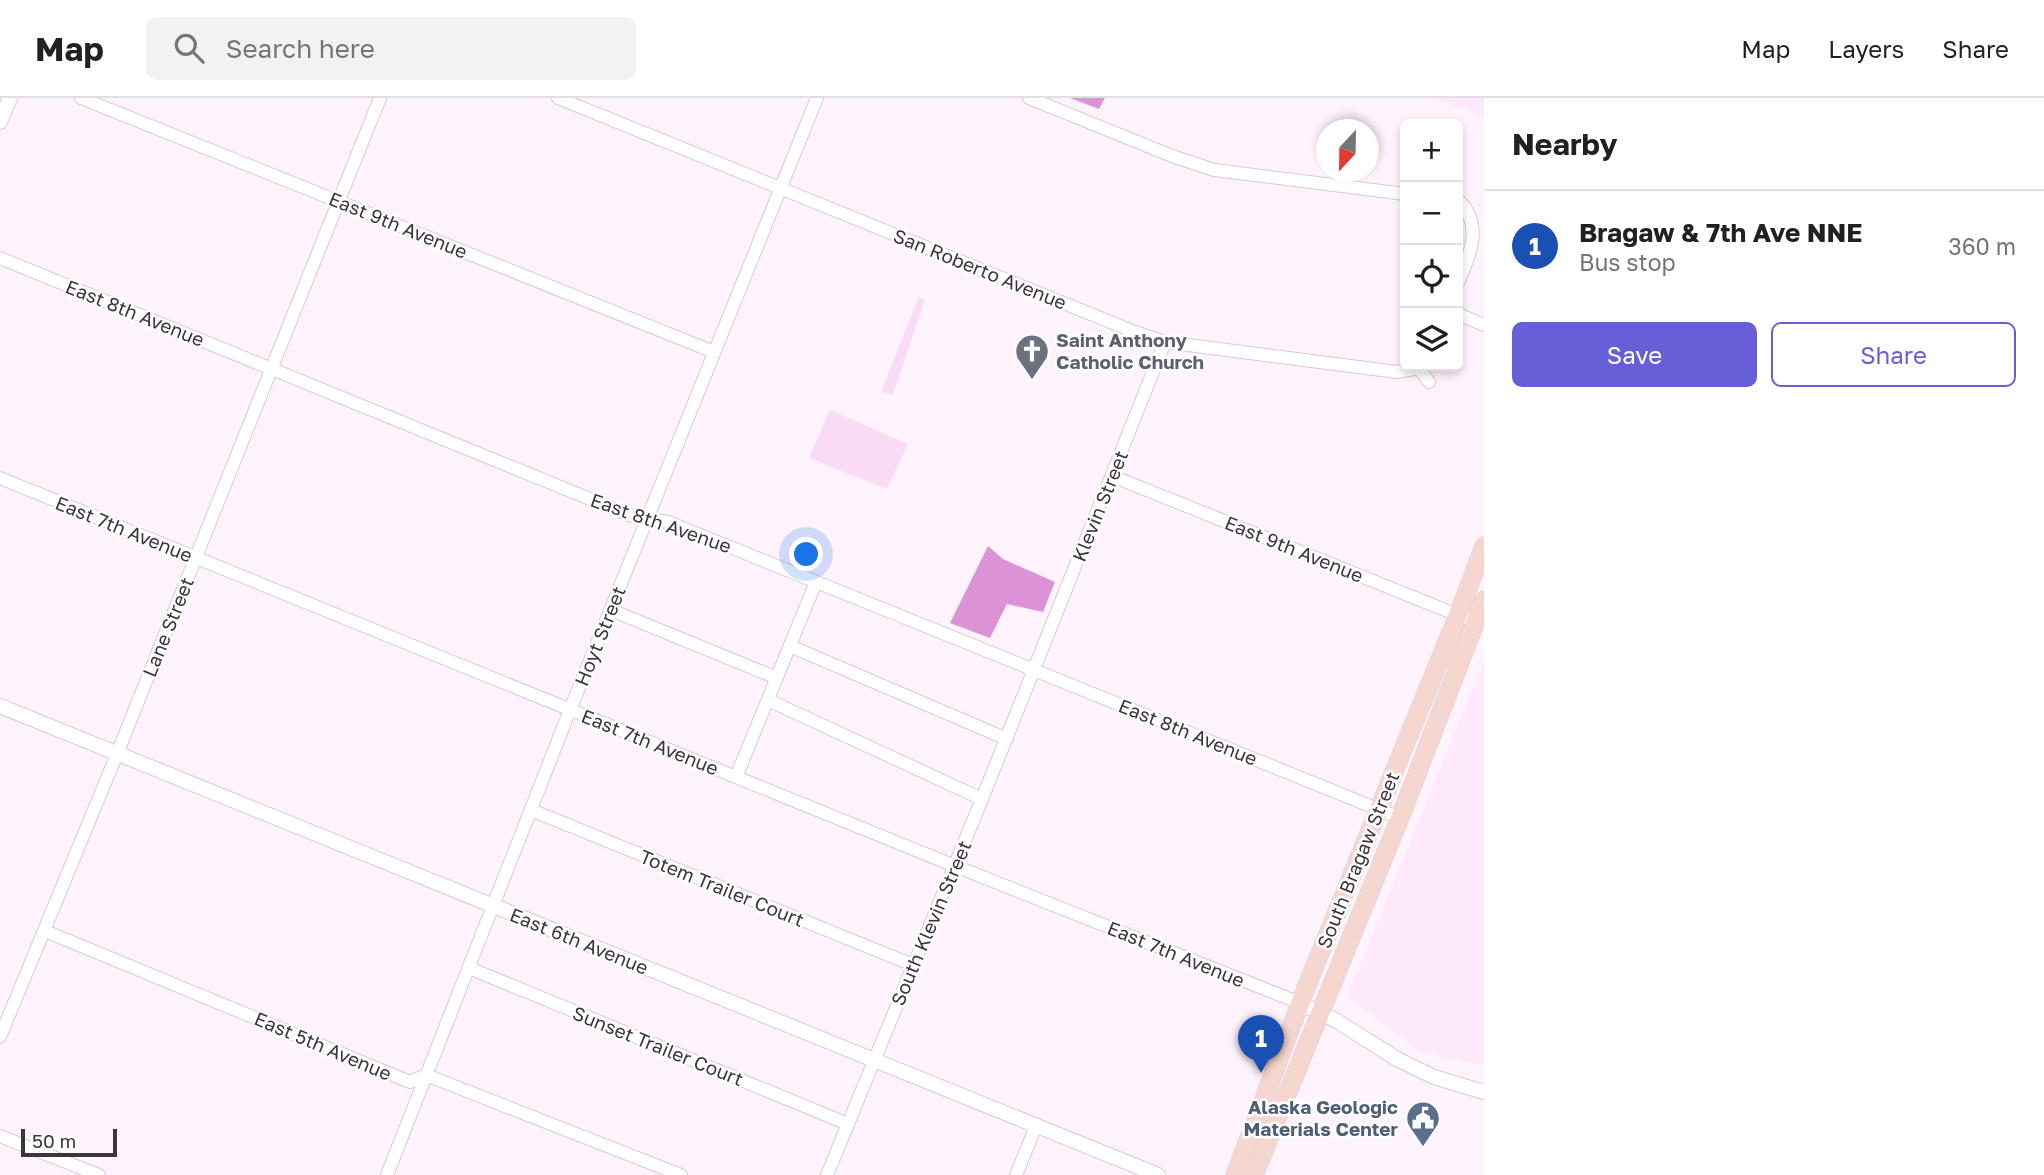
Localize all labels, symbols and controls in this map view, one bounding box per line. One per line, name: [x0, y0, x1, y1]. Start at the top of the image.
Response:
search box: [146, 17, 636, 80]
text: Map: [35, 29, 104, 68]
icon: search: [170, 29, 208, 67]
text: Search here: [226, 33, 375, 64]
text: Map: [1741, 34, 1790, 63]
text: Layers: [1828, 34, 1904, 63]
text: Share: [1942, 34, 2009, 63]
north arrow: [1316, 119, 1379, 182]
map controls: [1400, 119, 1463, 371]
button: +: [1400, 119, 1463, 182]
text: Nearby: [1512, 126, 1617, 162]
button: −: [1400, 182, 1463, 245]
street label: East 9th Avenue: [326, 186, 471, 263]
text: Bragaw & 7th Ave NNE: [1579, 217, 1863, 248]
street label: San Roberto Avenue: [890, 223, 1070, 314]
text: 1: [1529, 232, 1541, 260]
text: 360 m: [1948, 232, 2016, 260]
button: locate: [1400, 245, 1463, 308]
text: Bus stop: [1579, 248, 1676, 276]
street label: East 8th Avenue: [63, 274, 208, 351]
button: layers: [1400, 308, 1463, 371]
button: Save: [1512, 322, 1757, 387]
button: Share: [1771, 322, 2016, 387]
place label: Saint Anthony Catholic Church: [1056, 328, 1204, 373]
church icon: Saint Anthony Catholic Church: [1013, 332, 1051, 381]
street label: Klevin Street: [1067, 447, 1132, 565]
street label: East 8th Avenue: [588, 488, 735, 557]
street label: East 7th Avenue: [52, 491, 196, 566]
street label: East 9th Avenue: [1222, 510, 1367, 587]
your location: [789, 537, 823, 571]
street label: Lane Street: [137, 574, 198, 680]
street label: Hoyt Street: [569, 583, 630, 689]
street label: East 8th Avenue: [1116, 693, 1261, 770]
street label: East 7th Avenue: [578, 704, 722, 779]
street label: South Bragaw Street: [1312, 768, 1403, 951]
street label: South Klevin Street: [885, 837, 976, 1009]
street label: Totem Trailer Court: [637, 844, 808, 931]
street label: East 6th Avenue: [507, 902, 652, 979]
street label: East 7th Avenue: [1104, 916, 1248, 991]
street label: Sunset Trailer Court: [569, 1001, 747, 1090]
street label: East 5th Avenue: [251, 1006, 395, 1085]
pin: 1: [1238, 1015, 1284, 1073]
place label: Alaska Geologic Materials Center: [1243, 1095, 1399, 1140]
public building icon: Alaska Geologic Materials Center: [1404, 1099, 1442, 1148]
scale bar: [21, 1126, 117, 1158]
text: 50 m: [32, 1129, 76, 1152]

